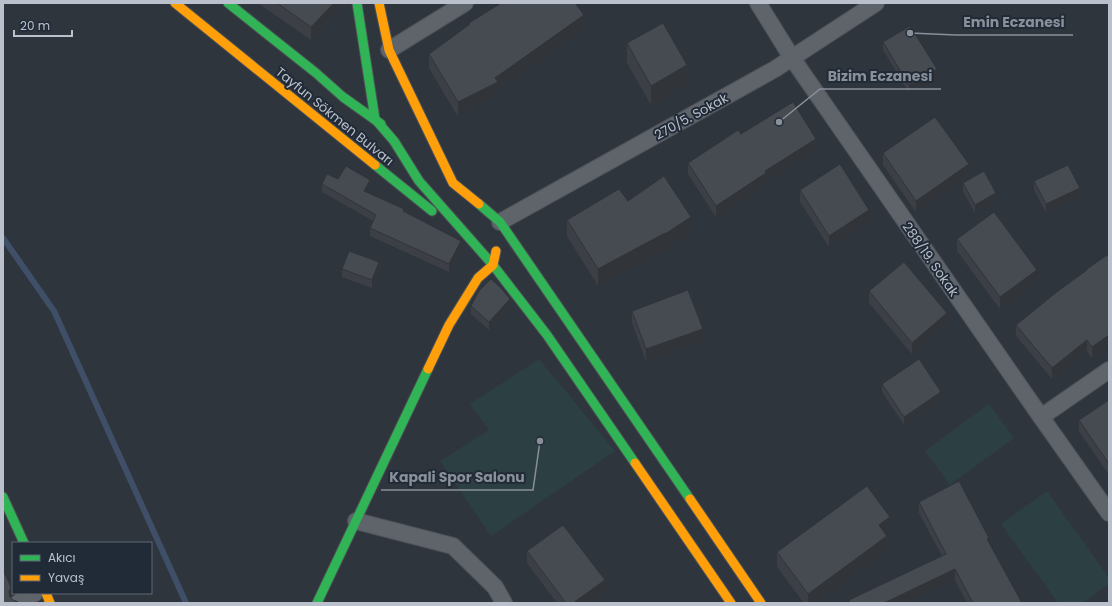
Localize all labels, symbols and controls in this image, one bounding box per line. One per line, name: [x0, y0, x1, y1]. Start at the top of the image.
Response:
callout: Emin Eczanesi: [956, 9, 1073, 35]
scale bar: [14, 12, 72, 38]
text: Emin Eczanesi: [963, 12, 1065, 32]
text: 20 m: [20, 17, 50, 34]
street label: Tayfun Sökmen Bulvarı: [272, 63, 398, 170]
callout: Bizim Eczanesi: [820, 63, 941, 89]
text: Bizim Eczanesi: [828, 66, 932, 86]
street label: 270/5. Sokak: [651, 88, 732, 144]
street label: 288/19. Sokak: [898, 218, 963, 301]
callout: Kapali Spor Salonu: [381, 464, 533, 490]
text: Kapali Spor Salonu: [389, 467, 525, 487]
legend: [12, 542, 152, 594]
text: Akıcı: [48, 549, 76, 566]
text: Yavaş: [48, 569, 84, 586]

